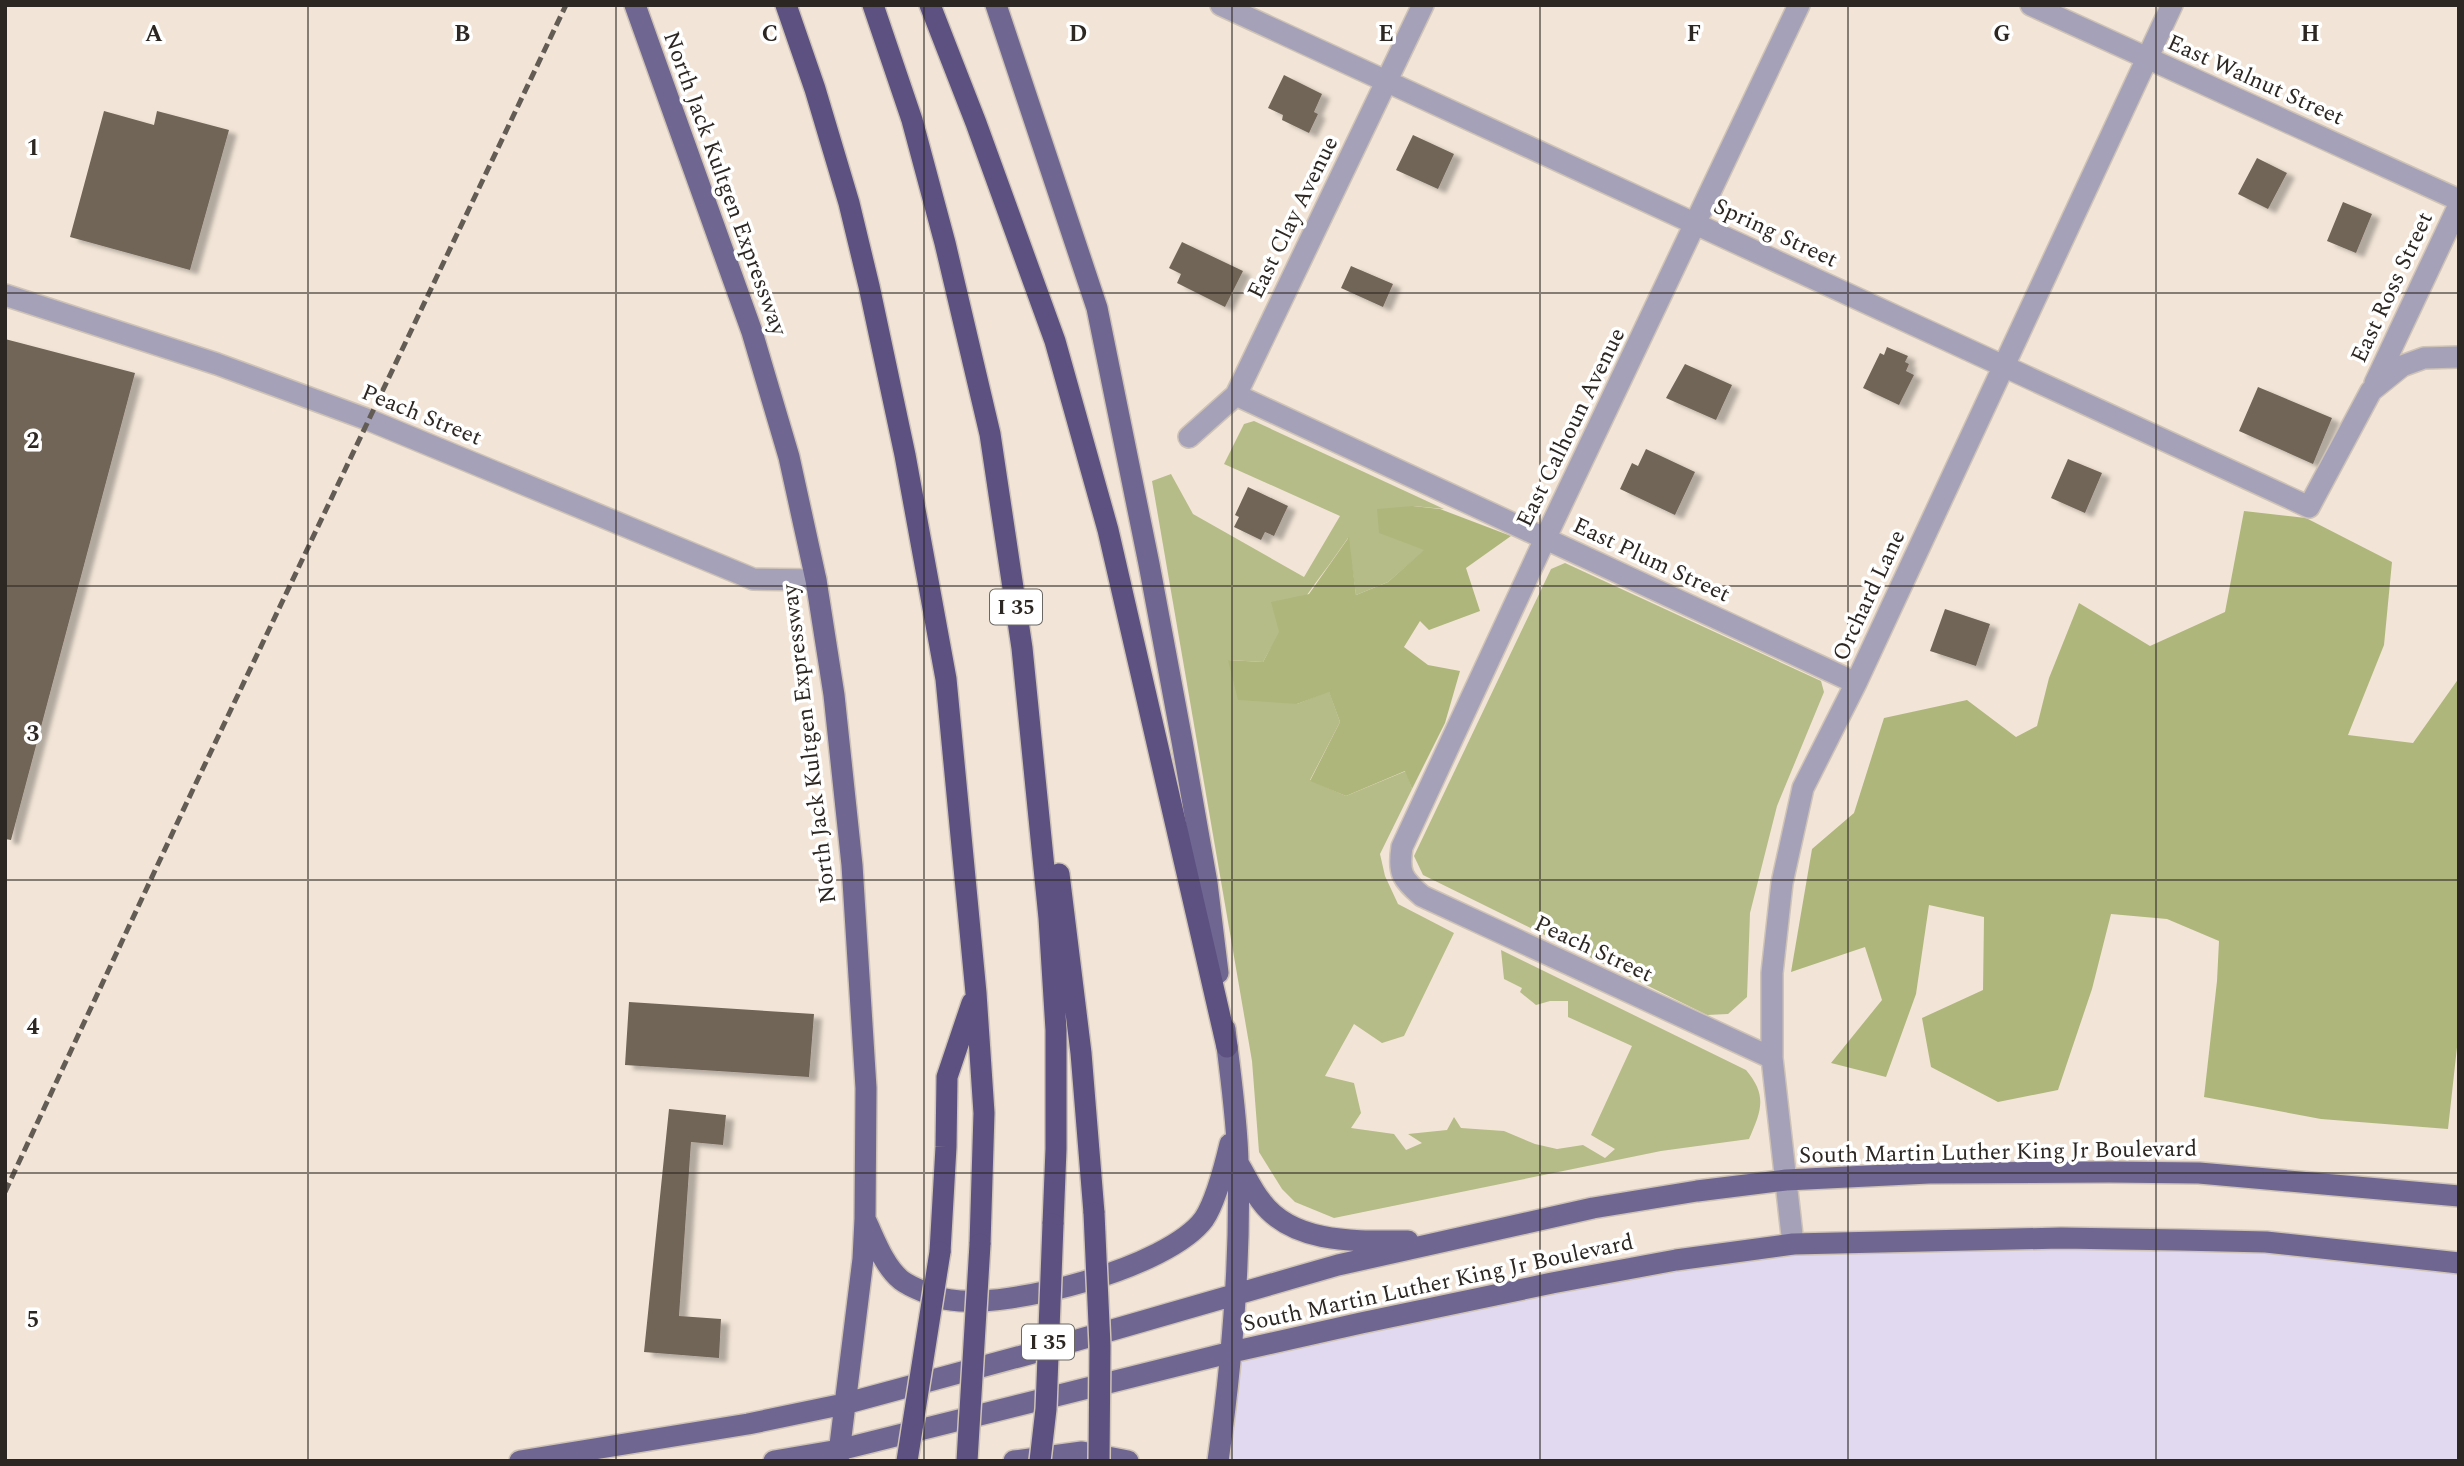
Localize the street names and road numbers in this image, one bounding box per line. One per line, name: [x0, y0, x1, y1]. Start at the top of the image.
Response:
street label: East Walnut Street: [2161, 26, 2349, 135]
street label: North Jack Kultgen Expressway: [653, 27, 796, 341]
street label: East Clay Avenue: [1239, 130, 1348, 305]
street label: Spring Street: [1707, 189, 1843, 277]
street label: East Ross Street: [2342, 206, 2443, 369]
street label: East Calhoun Avenue: [1508, 322, 1635, 533]
street label: Peach Street: [356, 375, 487, 455]
street label: East Plum Street: [1567, 509, 1736, 612]
street label: Orchard Lane: [1824, 524, 1915, 667]
street label: North Jack Kultgen Expressway: [772, 581, 846, 905]
road number: I 35: [990, 590, 1042, 624]
street label: Peach Street: [1528, 907, 1658, 992]
street label: South Martin Luther King Jr Boulevard: [1799, 1132, 2198, 1173]
street label: South Martin Luther King Jr Boulevard: [1240, 1225, 1637, 1342]
road number: I 35: [1022, 1324, 1074, 1360]

